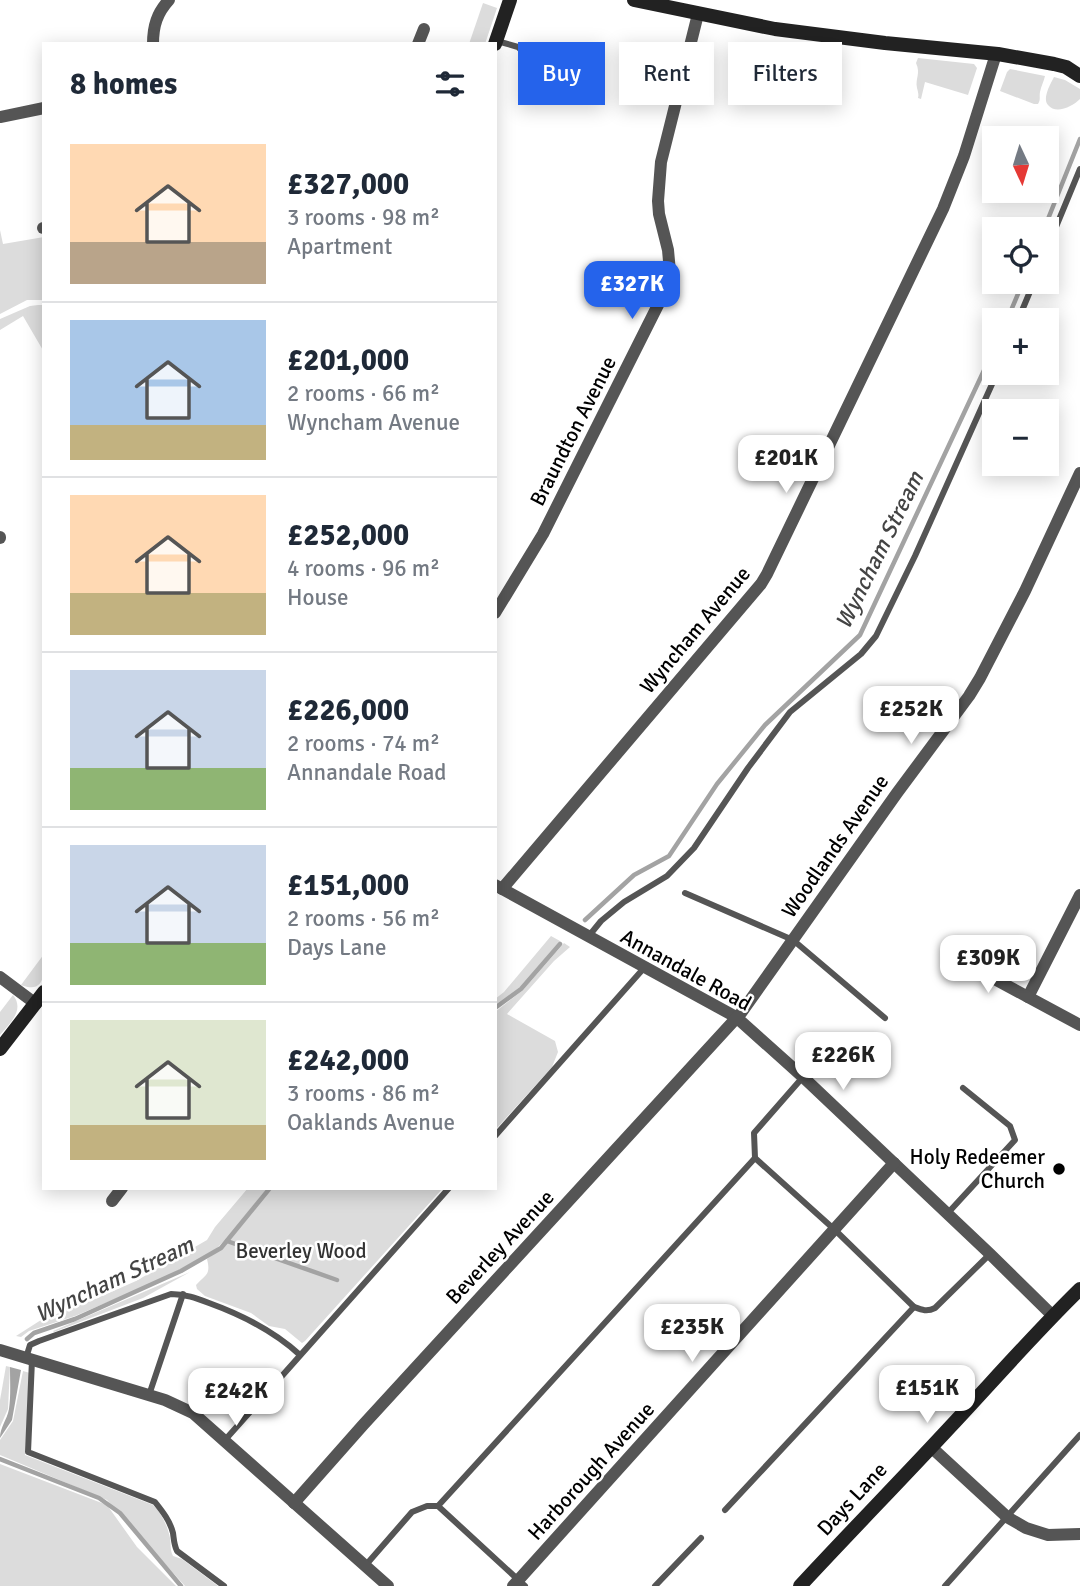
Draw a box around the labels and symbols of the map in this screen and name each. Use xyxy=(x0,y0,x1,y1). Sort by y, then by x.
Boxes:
north arrow xyxy=(982,126,1059,203)
pin: £327K xyxy=(583,262,681,321)
street label: Braundton Avenue xyxy=(524,352,622,510)
pin: £201K xyxy=(737,435,835,495)
water label: Wyncham Stream xyxy=(829,466,930,634)
street label: Wyncham Avenue xyxy=(634,561,756,699)
pin: £252K xyxy=(862,686,960,746)
street label: Woodlands Avenue xyxy=(776,769,894,923)
street label: Annandale Road xyxy=(616,923,756,1017)
pin: £309K xyxy=(939,936,1037,995)
pin: £226K xyxy=(794,1032,892,1092)
place label: Holy Redeemer Church xyxy=(910,1144,1045,1194)
marker: Holy Redeemer Church xyxy=(1051,1161,1067,1177)
street label: Beverley Avenue xyxy=(440,1184,560,1310)
water label: Wyncham Stream xyxy=(30,1230,199,1329)
park label: Beverley Wood xyxy=(235,1238,367,1264)
pin: £235K xyxy=(643,1304,741,1364)
pin: £151K xyxy=(878,1366,976,1425)
pin: £242K xyxy=(187,1368,285,1428)
street label: Harborough Avenue xyxy=(522,1396,660,1546)
street label: Days Lane xyxy=(812,1457,892,1541)

